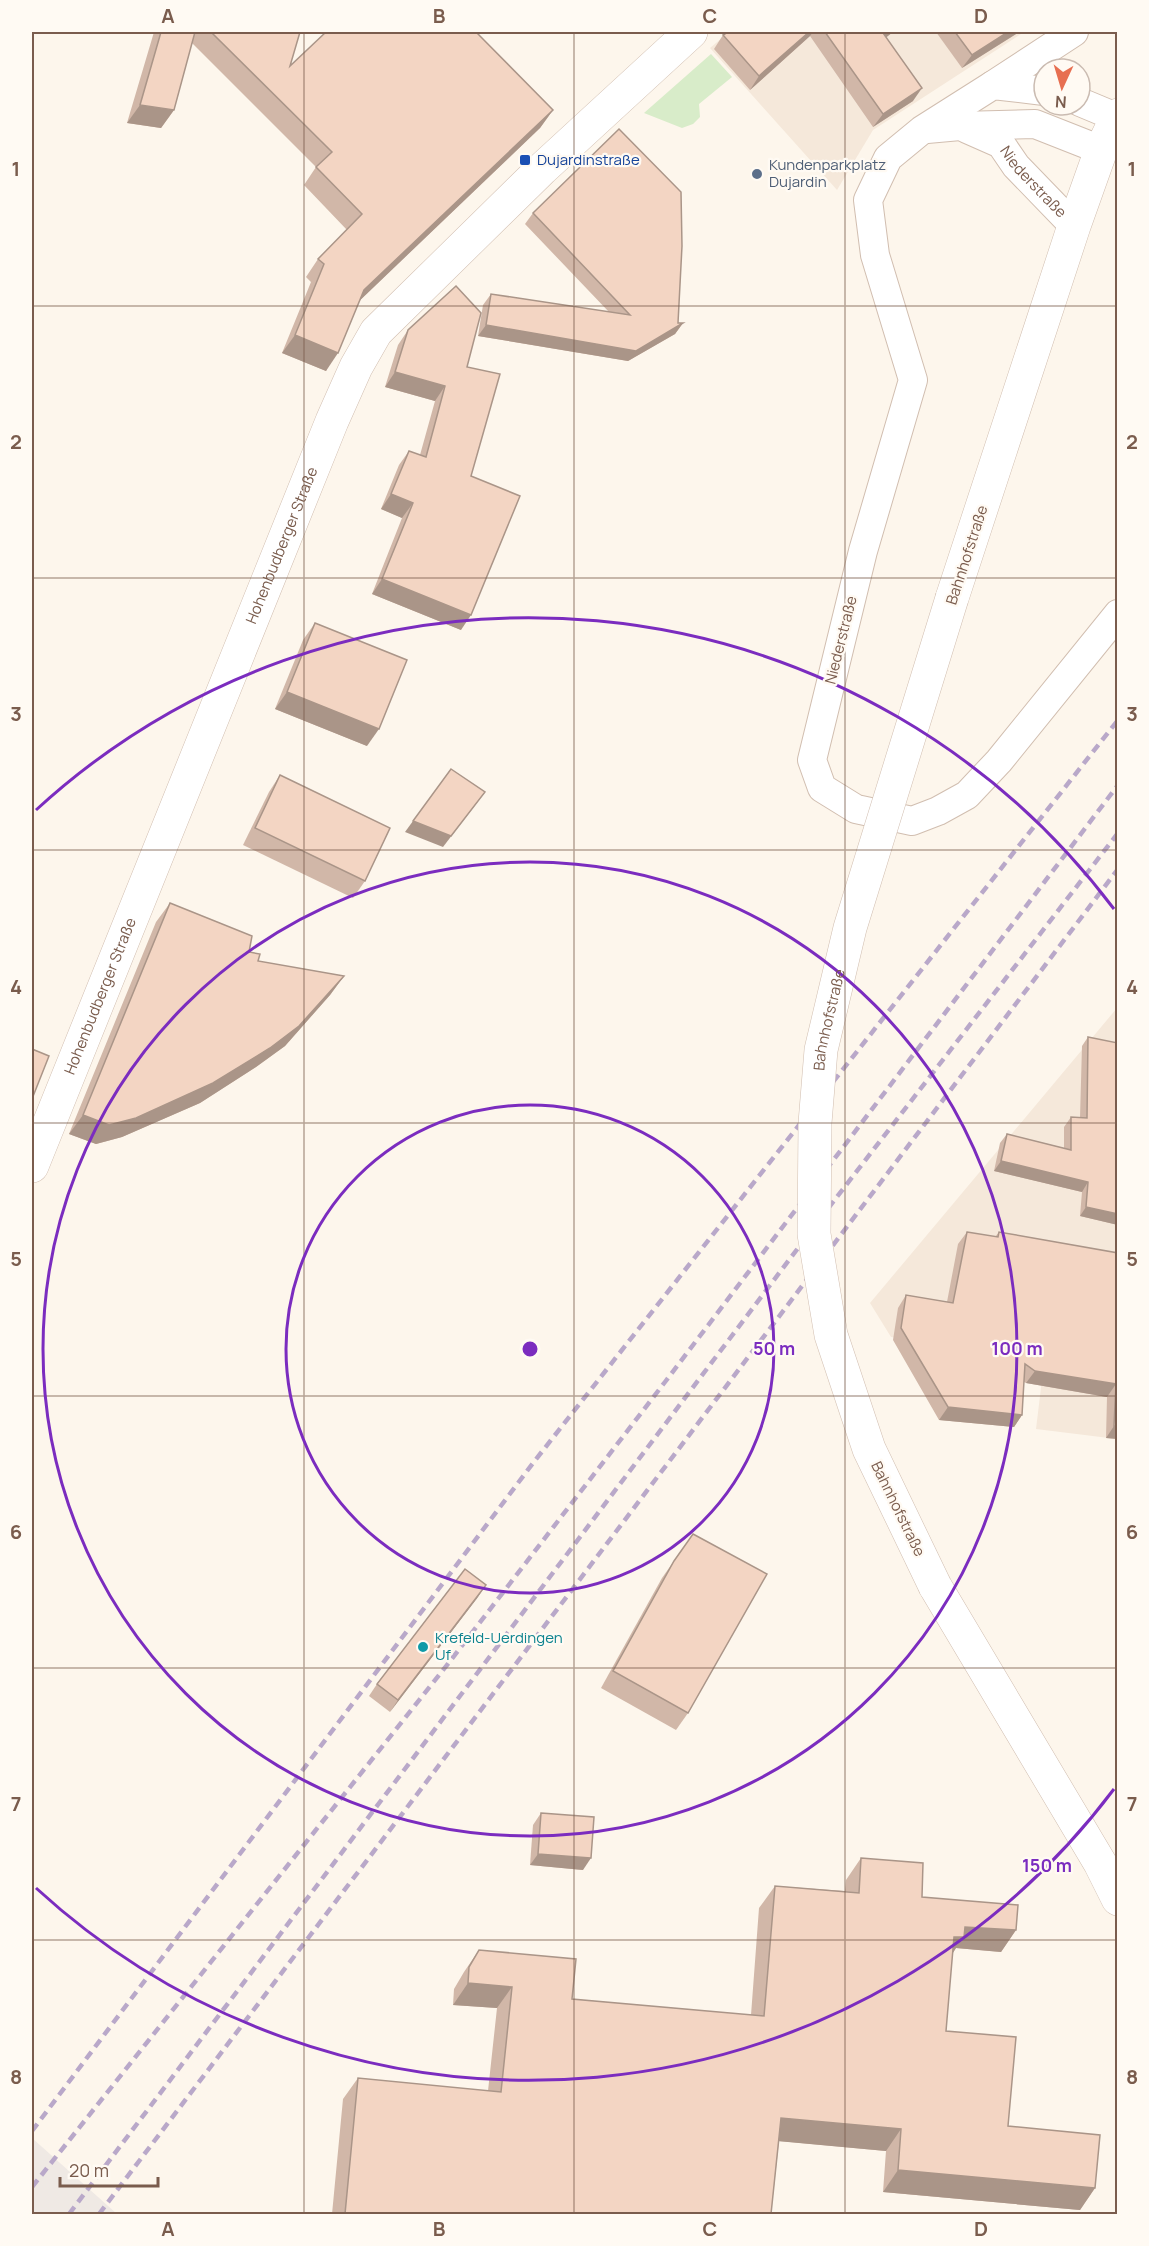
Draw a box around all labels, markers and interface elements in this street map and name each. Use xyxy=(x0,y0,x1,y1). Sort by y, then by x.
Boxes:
text: A xyxy=(161,2,175,29)
text: B xyxy=(433,2,446,29)
text: C xyxy=(703,2,717,29)
text: D xyxy=(974,2,988,29)
north arrow xyxy=(1032,57,1092,117)
text: N xyxy=(1054,91,1067,113)
street label: Niederstraße xyxy=(995,142,1072,222)
place label: Dujardinstraße xyxy=(537,149,640,170)
marker: Dujardinstraße xyxy=(518,153,532,167)
place label: Kundenparkplatz Dujardin xyxy=(769,154,886,192)
text: 1 xyxy=(12,155,20,182)
text: 1 xyxy=(1128,155,1136,182)
marker: Kundenparkplatz Dujardin xyxy=(750,167,764,181)
text: 2 xyxy=(10,428,22,455)
text: 2 xyxy=(1126,428,1138,455)
street label: Hohenbudberger Straße xyxy=(240,463,323,627)
street label: Bahnhofstraße xyxy=(941,502,993,607)
street label: Niederstraße xyxy=(819,593,862,686)
text: 3 xyxy=(10,700,22,727)
text: 3 xyxy=(1126,700,1138,727)
street label: Hohenbudberger Straße xyxy=(59,914,141,1078)
street label: Bahnhofstraße xyxy=(808,967,850,1071)
text: 4 xyxy=(10,973,22,1000)
text: 4 xyxy=(1126,973,1138,1000)
text: 5 xyxy=(10,1245,22,1272)
text: 5 xyxy=(1126,1245,1138,1272)
text: 50 m xyxy=(753,1336,795,1360)
text: 100 m xyxy=(991,1336,1043,1360)
centre of rings xyxy=(520,1339,540,1359)
street label: Bahnhofstraße xyxy=(866,1458,931,1560)
text: 6 xyxy=(10,1518,22,1545)
text: 6 xyxy=(1126,1518,1138,1545)
place label: Krefeld-Uerdingen Uf xyxy=(435,1627,563,1665)
marker: Krefeld-Uerdingen Uf xyxy=(416,1640,430,1654)
text: 7 xyxy=(11,1790,21,1817)
text: 7 xyxy=(1127,1790,1137,1817)
text: 150 m xyxy=(1022,1853,1072,1877)
text: 8 xyxy=(10,2063,22,2090)
text: 8 xyxy=(1126,2063,1138,2090)
scale bar xyxy=(60,2150,158,2188)
text: 20 m xyxy=(69,2158,109,2182)
text: A xyxy=(161,2215,175,2242)
text: B xyxy=(433,2215,446,2242)
text: C xyxy=(703,2215,717,2242)
text: D xyxy=(974,2215,988,2242)

